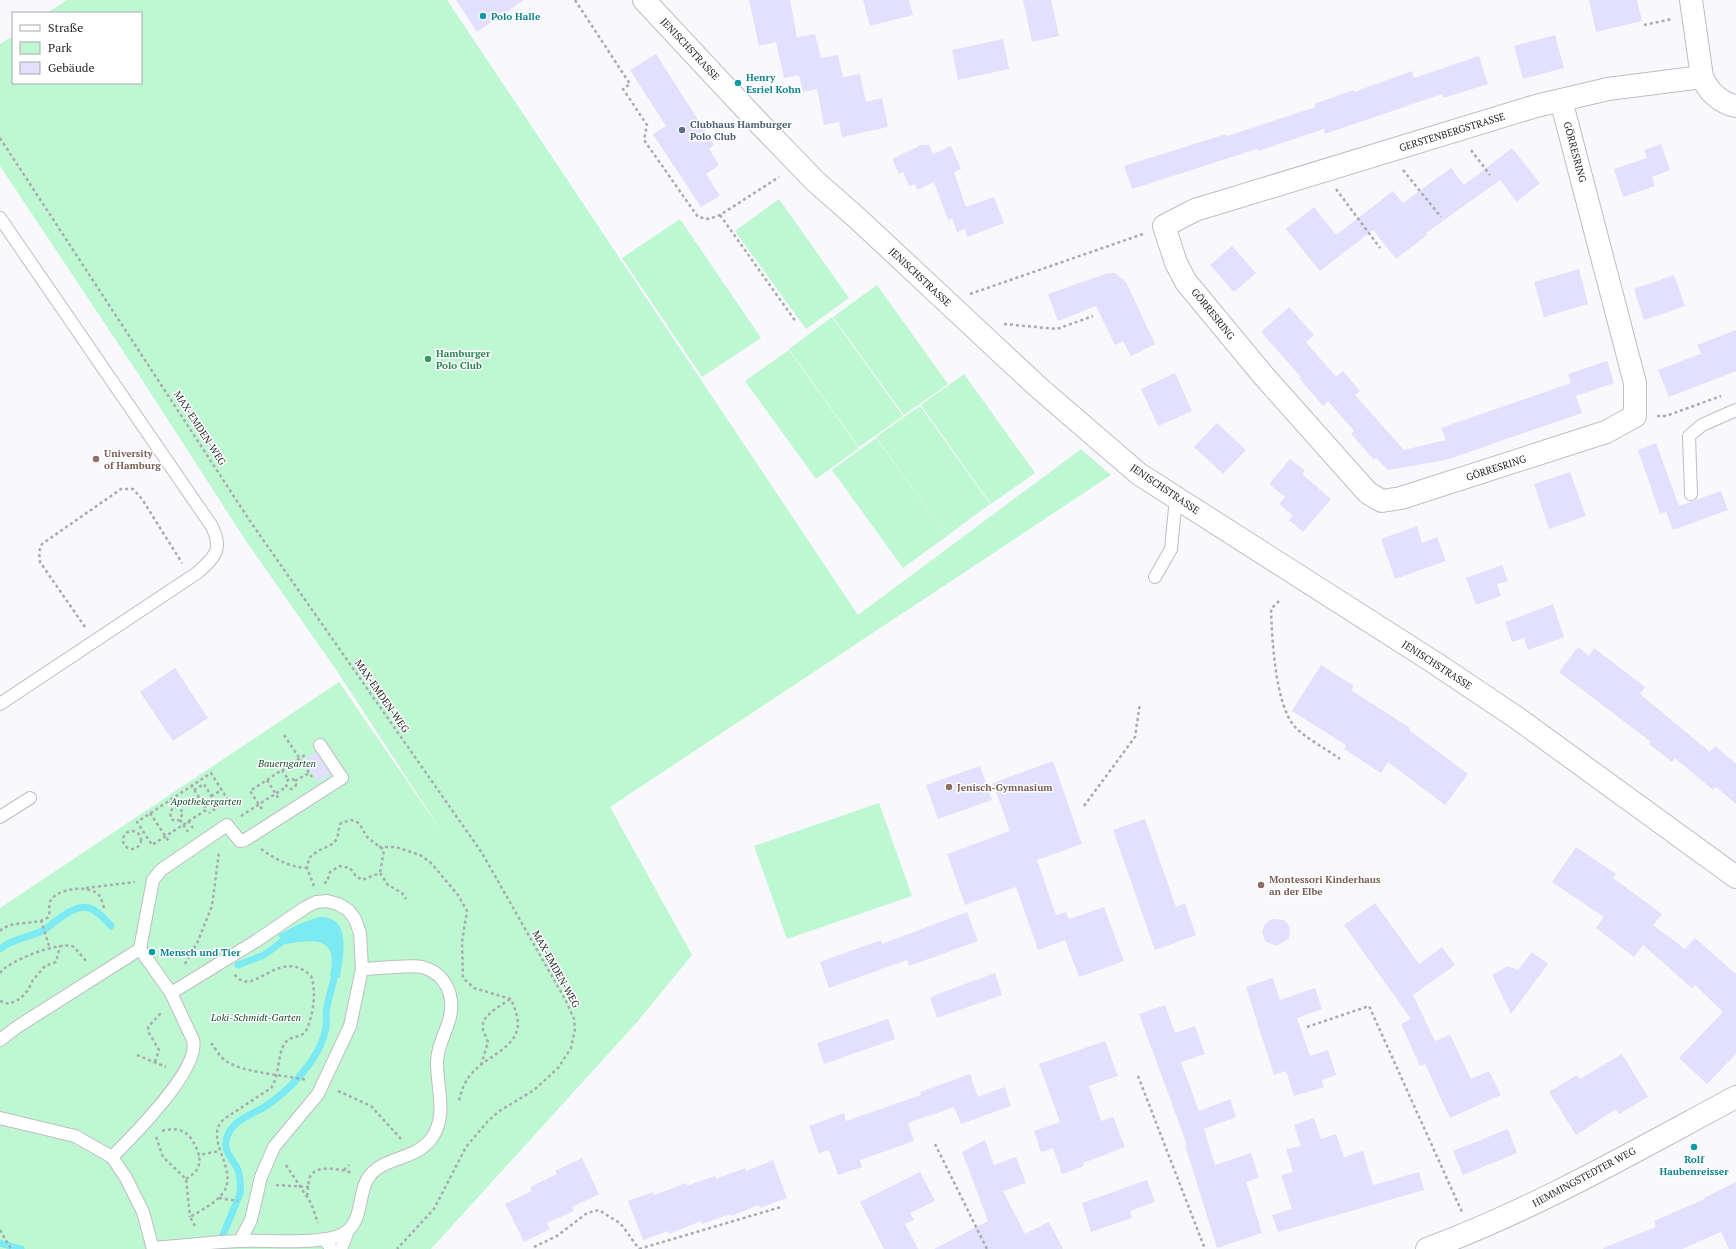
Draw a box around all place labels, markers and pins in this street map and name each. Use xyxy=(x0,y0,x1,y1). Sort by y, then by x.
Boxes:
place label: Polo Halle xyxy=(491,10,541,23)
marker: Polo Halle xyxy=(478,11,488,21)
place label: Henry Esriel Kohn xyxy=(746,71,802,96)
marker: Henry Esriel Kohn xyxy=(733,78,743,88)
place label: Clubhaus Hamburger Polo Club xyxy=(690,118,792,143)
marker: Clubhaus Hamburger Polo Club xyxy=(677,125,687,135)
place label: Hamburger Polo Club xyxy=(436,347,491,372)
marker: Hamburger Polo Club xyxy=(423,354,433,364)
place label: University of Hamburg xyxy=(104,447,161,472)
marker: University of Hamburg xyxy=(91,454,101,464)
place label: Jenisch-Gymnasium xyxy=(957,781,1053,794)
marker: Jenisch-Gymnasium xyxy=(944,782,954,792)
place label: Montessori Kinderhaus an der Elbe xyxy=(1269,873,1381,898)
marker: Montessori Kinderhaus an der Elbe xyxy=(1256,880,1266,890)
place label: Mensch und Tier xyxy=(160,946,241,959)
marker: Mensch und Tier xyxy=(147,947,157,957)
marker: Rolf Haubenreisser xyxy=(1689,1142,1699,1152)
place label: Rolf Haubenreisser xyxy=(1660,1153,1729,1178)

